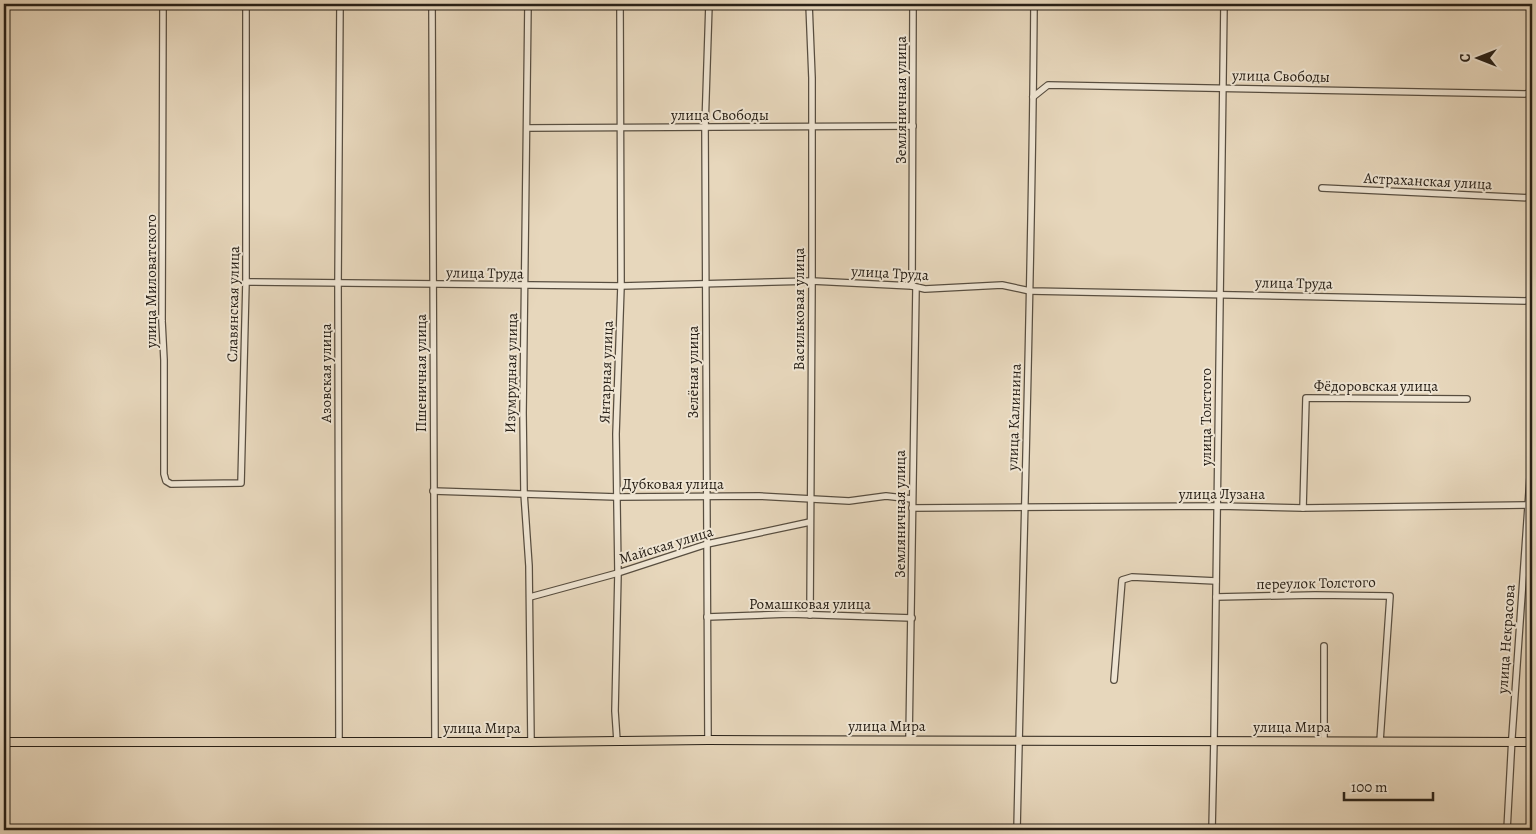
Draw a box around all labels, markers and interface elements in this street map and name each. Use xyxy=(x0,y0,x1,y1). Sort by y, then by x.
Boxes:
north arrow xyxy=(1454,32,1504,82)
street label: Земляничная улица xyxy=(891,36,911,164)
text: С xyxy=(1456,53,1475,62)
street label: улица Свободы xyxy=(1231,65,1330,87)
street label: улица Свободы xyxy=(670,105,769,125)
street label: Астраханская улица xyxy=(1362,168,1493,194)
street label: улица Миловатского xyxy=(141,214,161,349)
street label: Славянская улица xyxy=(222,246,244,362)
street label: Васильковая улица xyxy=(789,248,809,370)
street label: улица Труда xyxy=(850,261,929,285)
street label: улица Труда xyxy=(445,262,524,284)
street label: улица Труда xyxy=(1254,272,1333,294)
street label: Изумрудная улица xyxy=(500,312,522,433)
street label: Пшеничная улица xyxy=(411,314,431,432)
street label: Янтарная улица xyxy=(594,320,618,424)
street label: Азовская улица xyxy=(316,323,336,424)
street label: Зелёная улица xyxy=(683,325,703,419)
street label: улица Калинина xyxy=(1002,363,1026,472)
street label: улица Толстого xyxy=(1196,368,1216,467)
street label: Фёдоровская улица xyxy=(1314,376,1438,396)
street label: Земляничная улица xyxy=(890,450,910,578)
street label: Дубковая улица xyxy=(622,474,724,494)
street label: улица Лузана xyxy=(1178,484,1265,504)
street label: Майская улица xyxy=(616,521,716,569)
street label: переулок Толстого xyxy=(1256,572,1376,594)
street label: улица Некрасова xyxy=(1492,584,1520,695)
street label: Ромашковая улица xyxy=(749,594,871,614)
street label: улица Мира xyxy=(847,716,926,736)
street label: улица Мира xyxy=(1252,717,1331,737)
street label: улица Мира xyxy=(442,718,521,738)
scale bar xyxy=(1344,769,1432,801)
text: 100 m xyxy=(1351,777,1388,797)

